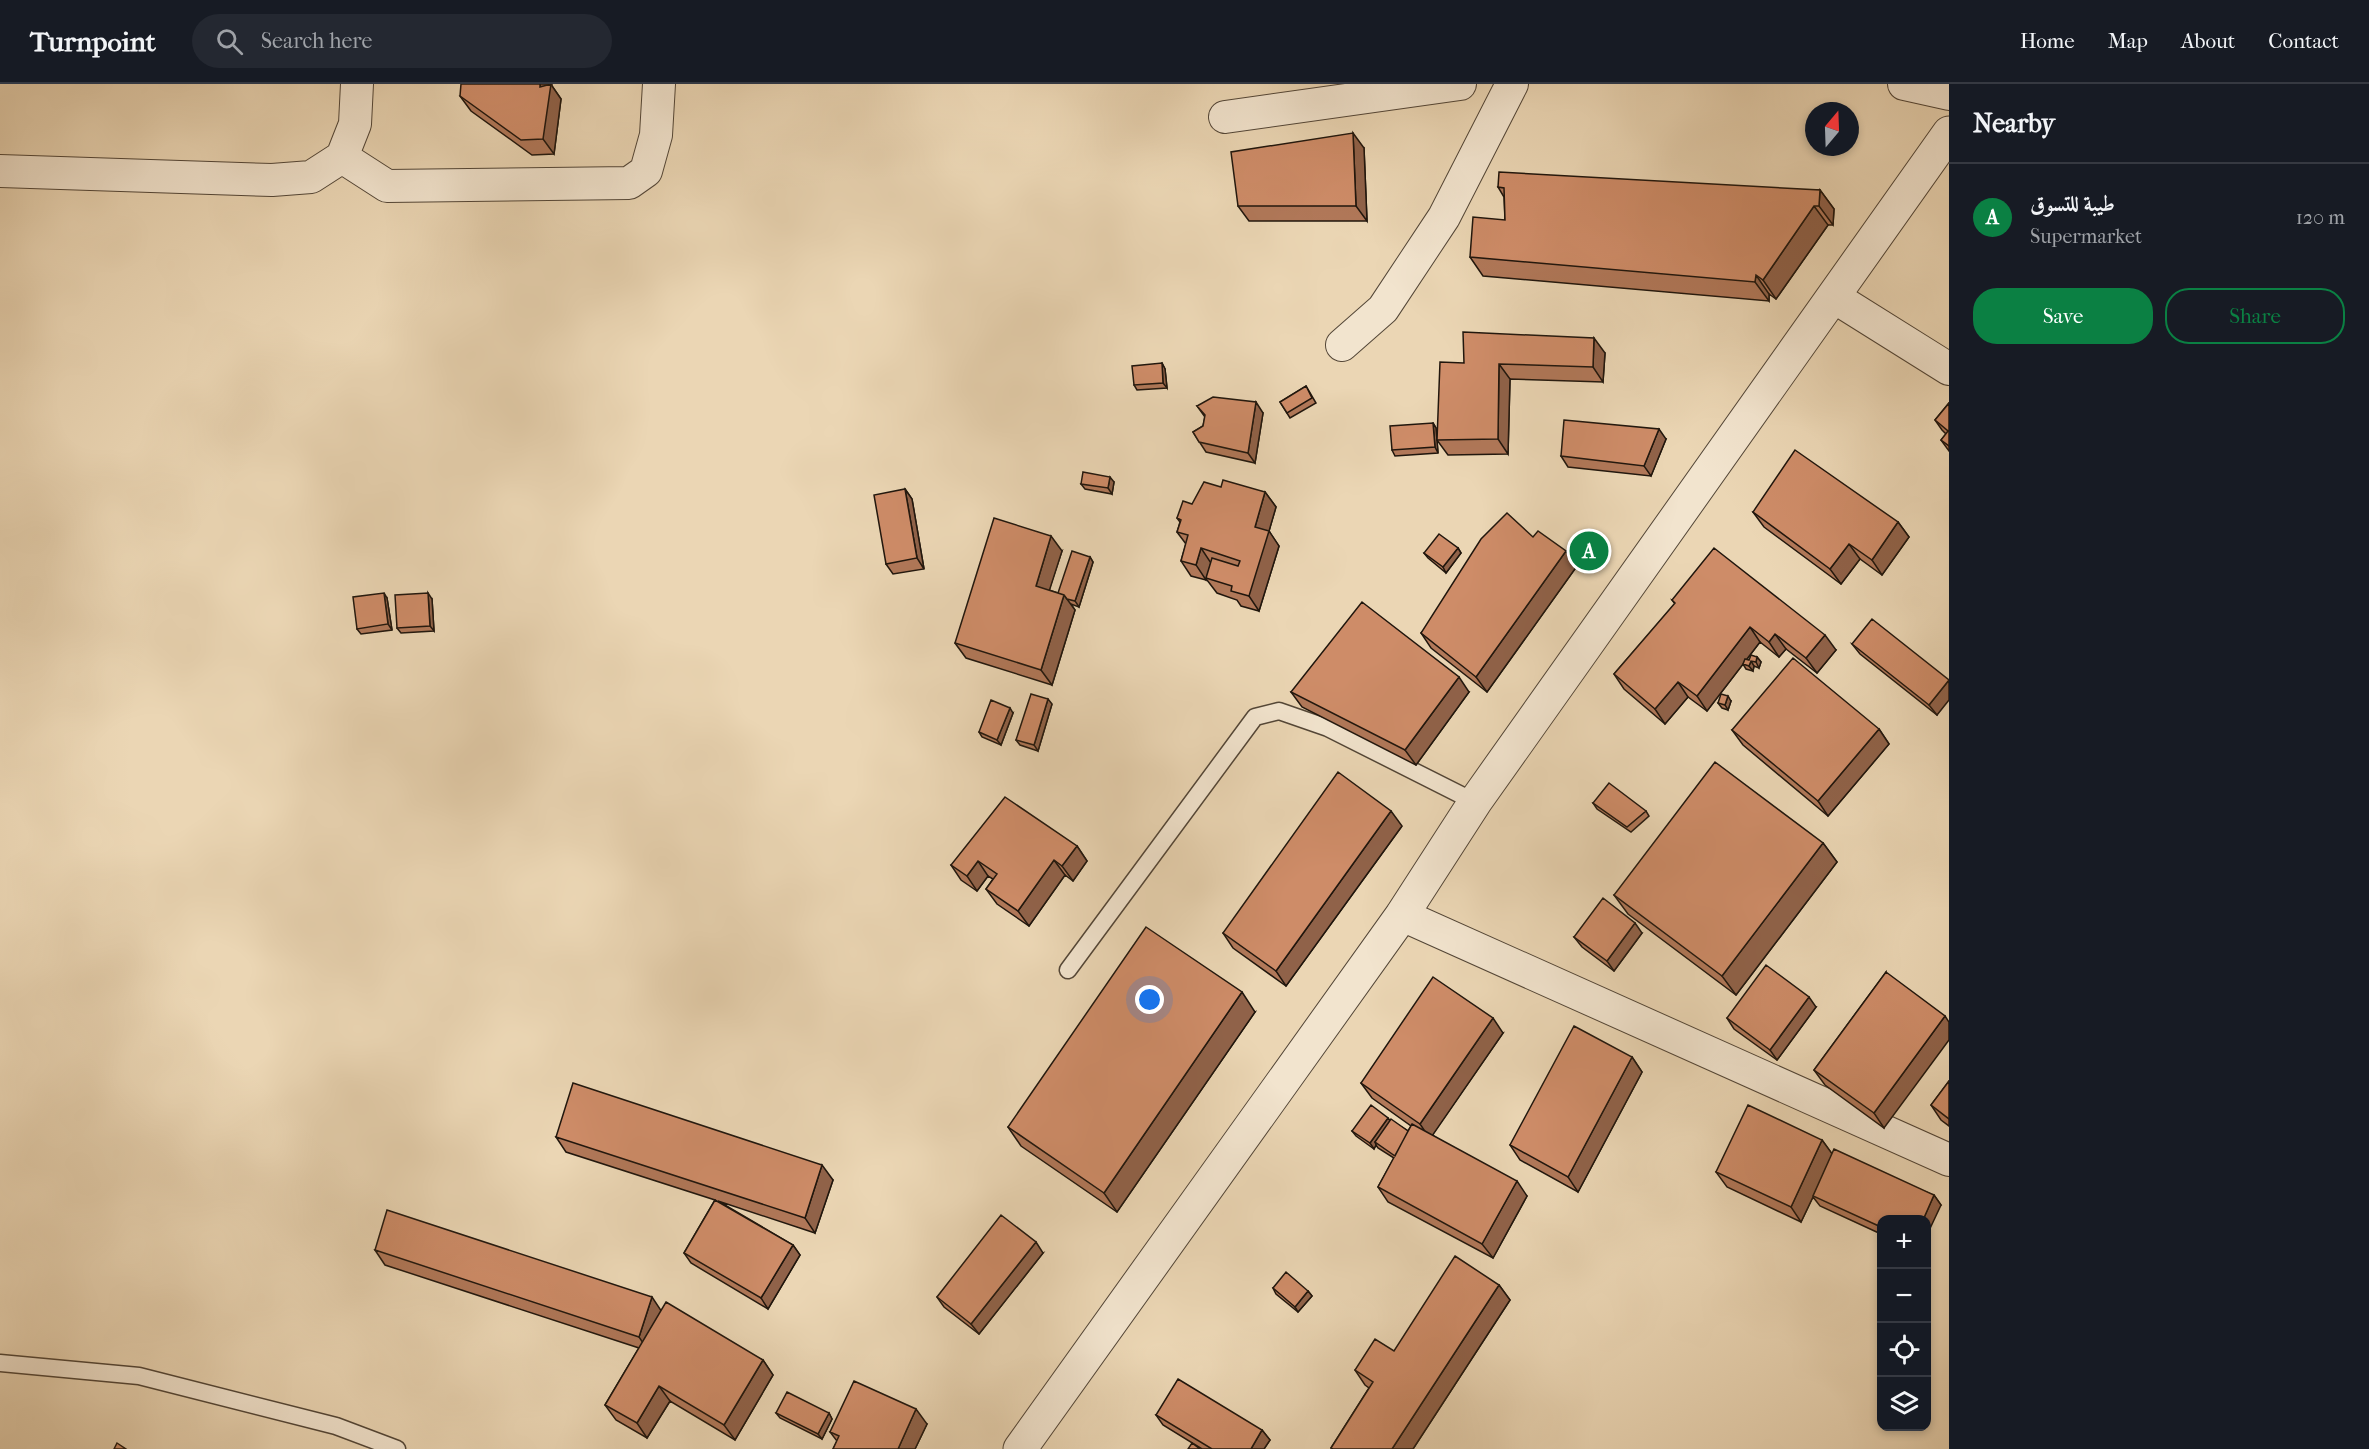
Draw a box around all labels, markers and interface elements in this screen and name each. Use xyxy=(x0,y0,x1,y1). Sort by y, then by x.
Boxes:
search box xyxy=(192,14,612,68)
text: Turnpoint xyxy=(30,25,156,58)
icon: search xyxy=(213,25,246,58)
text: Search here xyxy=(261,28,372,54)
text: Home xyxy=(2020,29,2075,53)
text: Map xyxy=(2108,29,2148,53)
text: About xyxy=(2181,29,2235,53)
text: Contact xyxy=(2268,29,2339,53)
north arrow xyxy=(1805,102,1859,156)
text: Nearby xyxy=(1973,108,2055,139)
text: طيبة للتسوق xyxy=(2030,191,2115,217)
text: A xyxy=(1986,206,1999,229)
text: 120 m xyxy=(2296,206,2345,229)
text: Supermarket xyxy=(2030,225,2142,248)
button: Save xyxy=(1973,288,2153,344)
button: Share xyxy=(2165,288,2345,344)
pin: A xyxy=(1570,528,1608,574)
your location xyxy=(1135,985,1164,1014)
map controls xyxy=(1877,1215,1931,1431)
button: + xyxy=(1877,1215,1931,1269)
button: − xyxy=(1877,1269,1931,1323)
button: locate xyxy=(1877,1323,1931,1377)
button: layers xyxy=(1877,1377,1931,1431)

